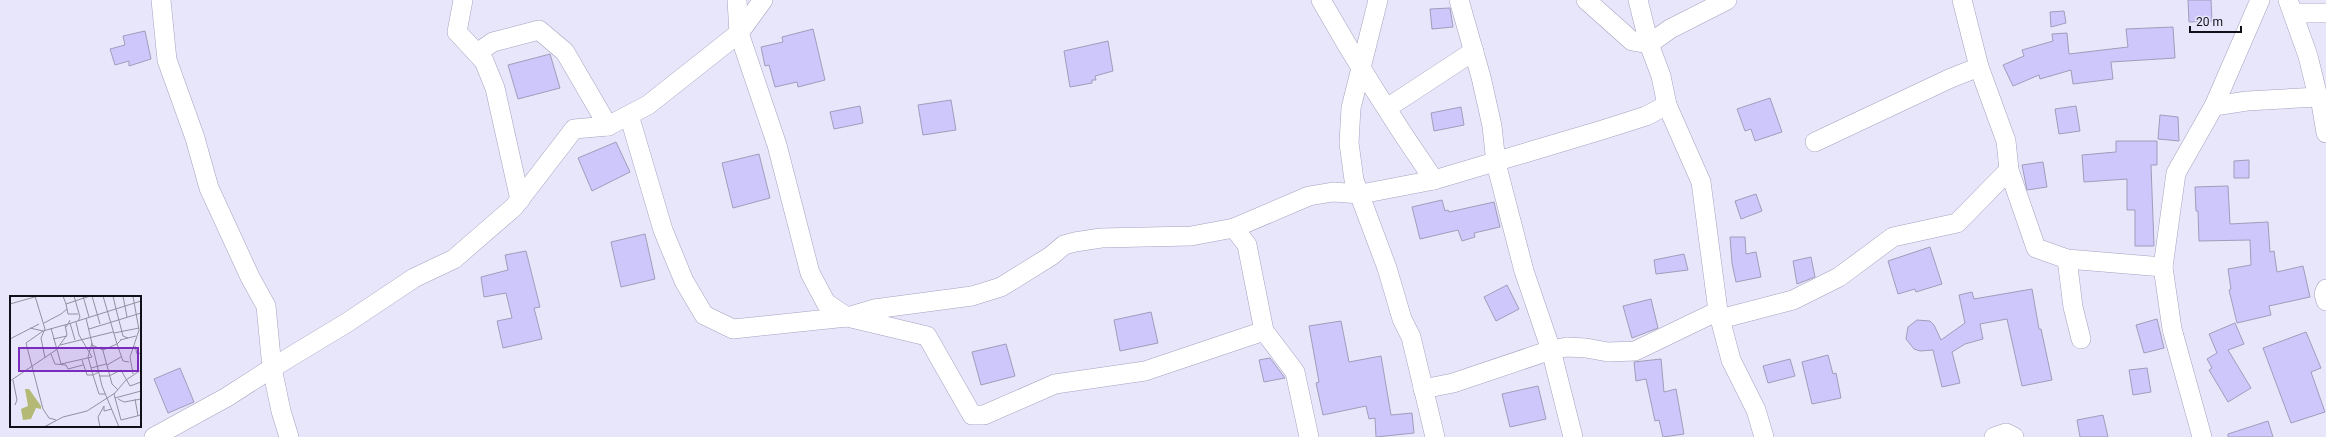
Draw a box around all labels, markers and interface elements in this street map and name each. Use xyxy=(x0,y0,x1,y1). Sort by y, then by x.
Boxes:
scale bar xyxy=(2190,8,2241,34)
text: 20 m xyxy=(2196,15,2223,29)
inset map xyxy=(10,296,141,427)

